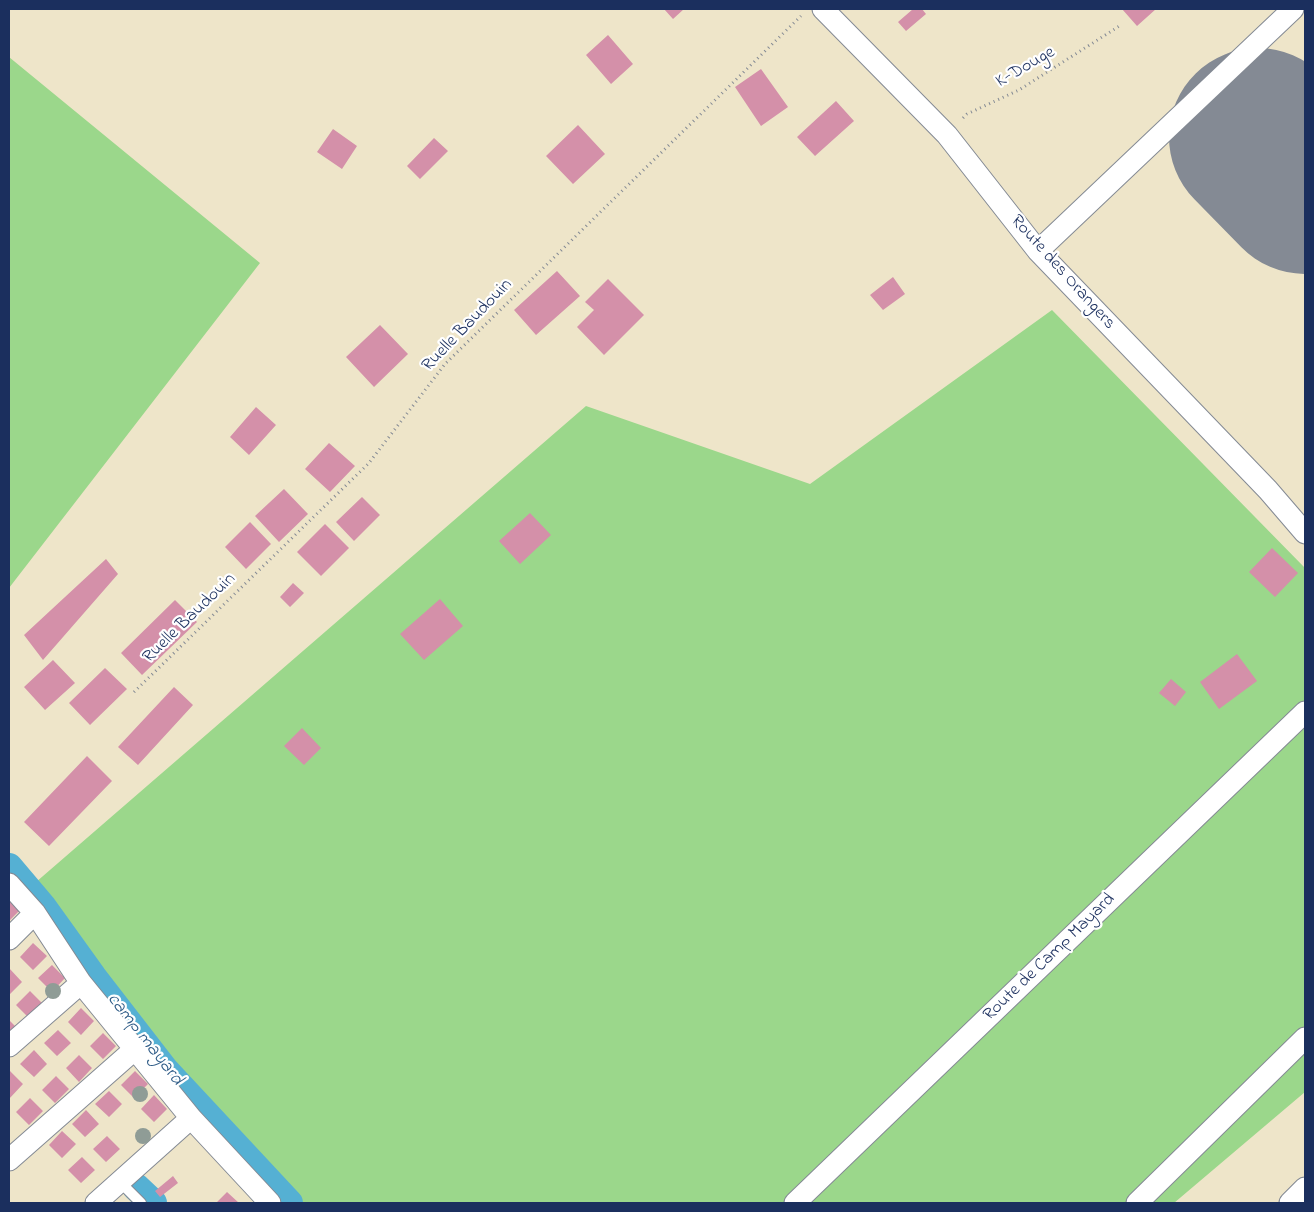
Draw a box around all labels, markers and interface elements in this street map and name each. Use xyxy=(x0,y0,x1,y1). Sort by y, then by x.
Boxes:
street label: K-Douge xyxy=(993,43,1059,93)
street label: Route des Orangers xyxy=(1005,211,1119,335)
street label: Ruelle Baudouin xyxy=(418,275,518,377)
street label: Ruelle Baudouin xyxy=(139,569,241,669)
street label: Route de Camp Mayard xyxy=(980,890,1120,1026)
water label: camp mayard xyxy=(101,989,187,1091)

